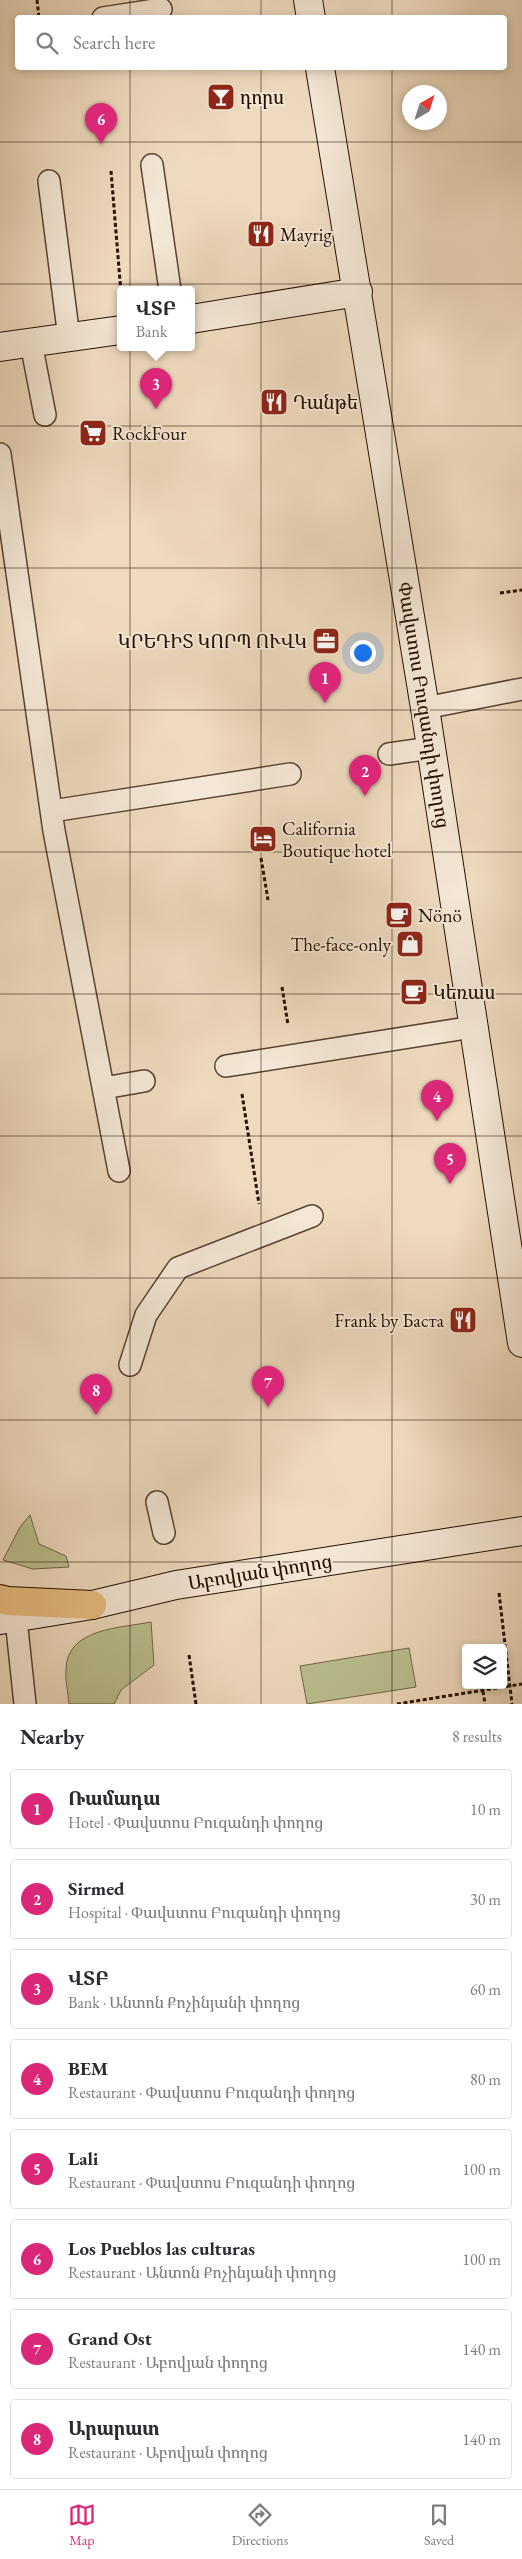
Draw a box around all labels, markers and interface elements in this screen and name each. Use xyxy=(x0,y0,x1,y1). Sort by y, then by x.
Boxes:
search box xyxy=(15,15,507,70)
icon: search xyxy=(33,29,61,57)
text: Search here xyxy=(73,30,155,55)
bar icon: դորս xyxy=(206,82,236,112)
place label: դորս xyxy=(240,85,284,110)
north arrow xyxy=(402,85,447,130)
pin: 6 xyxy=(85,103,117,144)
restaurant icon: Mayrig xyxy=(246,219,276,249)
place label: Mayrig xyxy=(280,222,332,247)
popup xyxy=(117,286,195,351)
text: ՎՏԲ xyxy=(136,296,176,321)
text: Bank xyxy=(136,321,167,342)
pin: 3 xyxy=(140,368,172,409)
restaurant icon: Դանթե xyxy=(259,387,289,417)
place label: Դանթե xyxy=(293,390,358,415)
supermarket icon: RockFour xyxy=(78,418,108,448)
place label: RockFour xyxy=(112,421,187,446)
street label: Փավստոս Բուզանդի փողոց xyxy=(392,580,456,830)
office icon: ԿՐԵԴԻՏ ԿՈՐՊ ՈՒՎԿ xyxy=(311,626,341,656)
place label: ԿՐԵԴԻՏ ԿՈՐՊ ՈՒՎԿ xyxy=(118,629,307,654)
your location xyxy=(350,640,376,666)
pin: 1 xyxy=(309,662,341,703)
pin: 2 xyxy=(349,755,381,796)
place label: California Boutique hotel xyxy=(282,816,392,863)
hotel icon: California Boutique hotel xyxy=(248,824,278,854)
cafe icon: Nönö xyxy=(384,900,414,930)
place label: Nönö xyxy=(418,903,462,928)
shop icon: The-face-only xyxy=(395,929,425,959)
place label: The-face-only xyxy=(290,932,392,957)
cafe icon: Կեռաս xyxy=(399,977,429,1007)
place label: Կեռաս xyxy=(433,980,495,1005)
pin: 4 xyxy=(421,1080,453,1121)
pin: 5 xyxy=(434,1143,466,1184)
restaurant icon: Frank by Баста xyxy=(448,1305,478,1335)
place label: Frank by Баста xyxy=(334,1308,444,1333)
pin: 7 xyxy=(252,1366,284,1407)
pin: 8 xyxy=(80,1374,112,1415)
street label: Աբովյան փողոց xyxy=(186,1548,334,1596)
map controls xyxy=(462,1644,507,1689)
button: layers xyxy=(462,1644,507,1689)
text: Nearby xyxy=(20,1723,84,1750)
text: 8 results xyxy=(452,1726,502,1747)
text: Ռամադա xyxy=(68,1786,160,1811)
text: 1 xyxy=(33,1799,41,1820)
text: 10 m xyxy=(470,1799,501,1820)
text: Hotel · Փավստոս Բուզանդի փողոց xyxy=(68,1812,323,1833)
text: Sirmed xyxy=(68,1876,125,1901)
text: 2 xyxy=(33,1889,41,1910)
text: 30 m xyxy=(470,1889,501,1910)
text: Hospital · Փավստոս Բուզանդի փողոց xyxy=(68,1902,341,1923)
text: ՎՏԲ xyxy=(68,1966,109,1991)
text: 3 xyxy=(33,1979,41,2000)
text: 60 m xyxy=(470,1979,501,2000)
text: Bank · Անտոն Քոչինյանի փողոց xyxy=(68,1992,300,2013)
text: BEM xyxy=(68,2056,108,2081)
text: 4 xyxy=(33,2069,41,2090)
text: 80 m xyxy=(470,2069,501,2090)
text: Restaurant · Փավստոս Բուզանդի փողոց xyxy=(68,2082,355,2103)
text: Lali xyxy=(68,2146,98,2171)
text: 5 xyxy=(33,2159,41,2180)
text: 100 m xyxy=(462,2159,501,2180)
text: Restaurant · Փավստոս Բուզանդի փողոց xyxy=(68,2172,355,2193)
text: Los Pueblos las culturas xyxy=(68,2236,255,2261)
text: 6 xyxy=(33,2249,41,2270)
text: 100 m xyxy=(462,2249,501,2270)
text: Restaurant · Անտոն Քոչինյանի փողոց xyxy=(68,2262,336,2283)
text: Grand Ost xyxy=(68,2326,152,2351)
text: 7 xyxy=(33,2339,41,2360)
text: 140 m xyxy=(462,2339,501,2360)
text: Restaurant · Աբովյան փողոց xyxy=(68,2352,268,2373)
text: Արարատ xyxy=(68,2416,159,2441)
text: 8 xyxy=(33,2429,41,2450)
text: 140 m xyxy=(462,2429,501,2450)
text: Restaurant · Աբովյան փողոց xyxy=(68,2442,268,2463)
tab: Map xyxy=(68,2501,96,2549)
tab: Directions xyxy=(232,2501,288,2549)
tab: Saved xyxy=(424,2501,454,2549)

